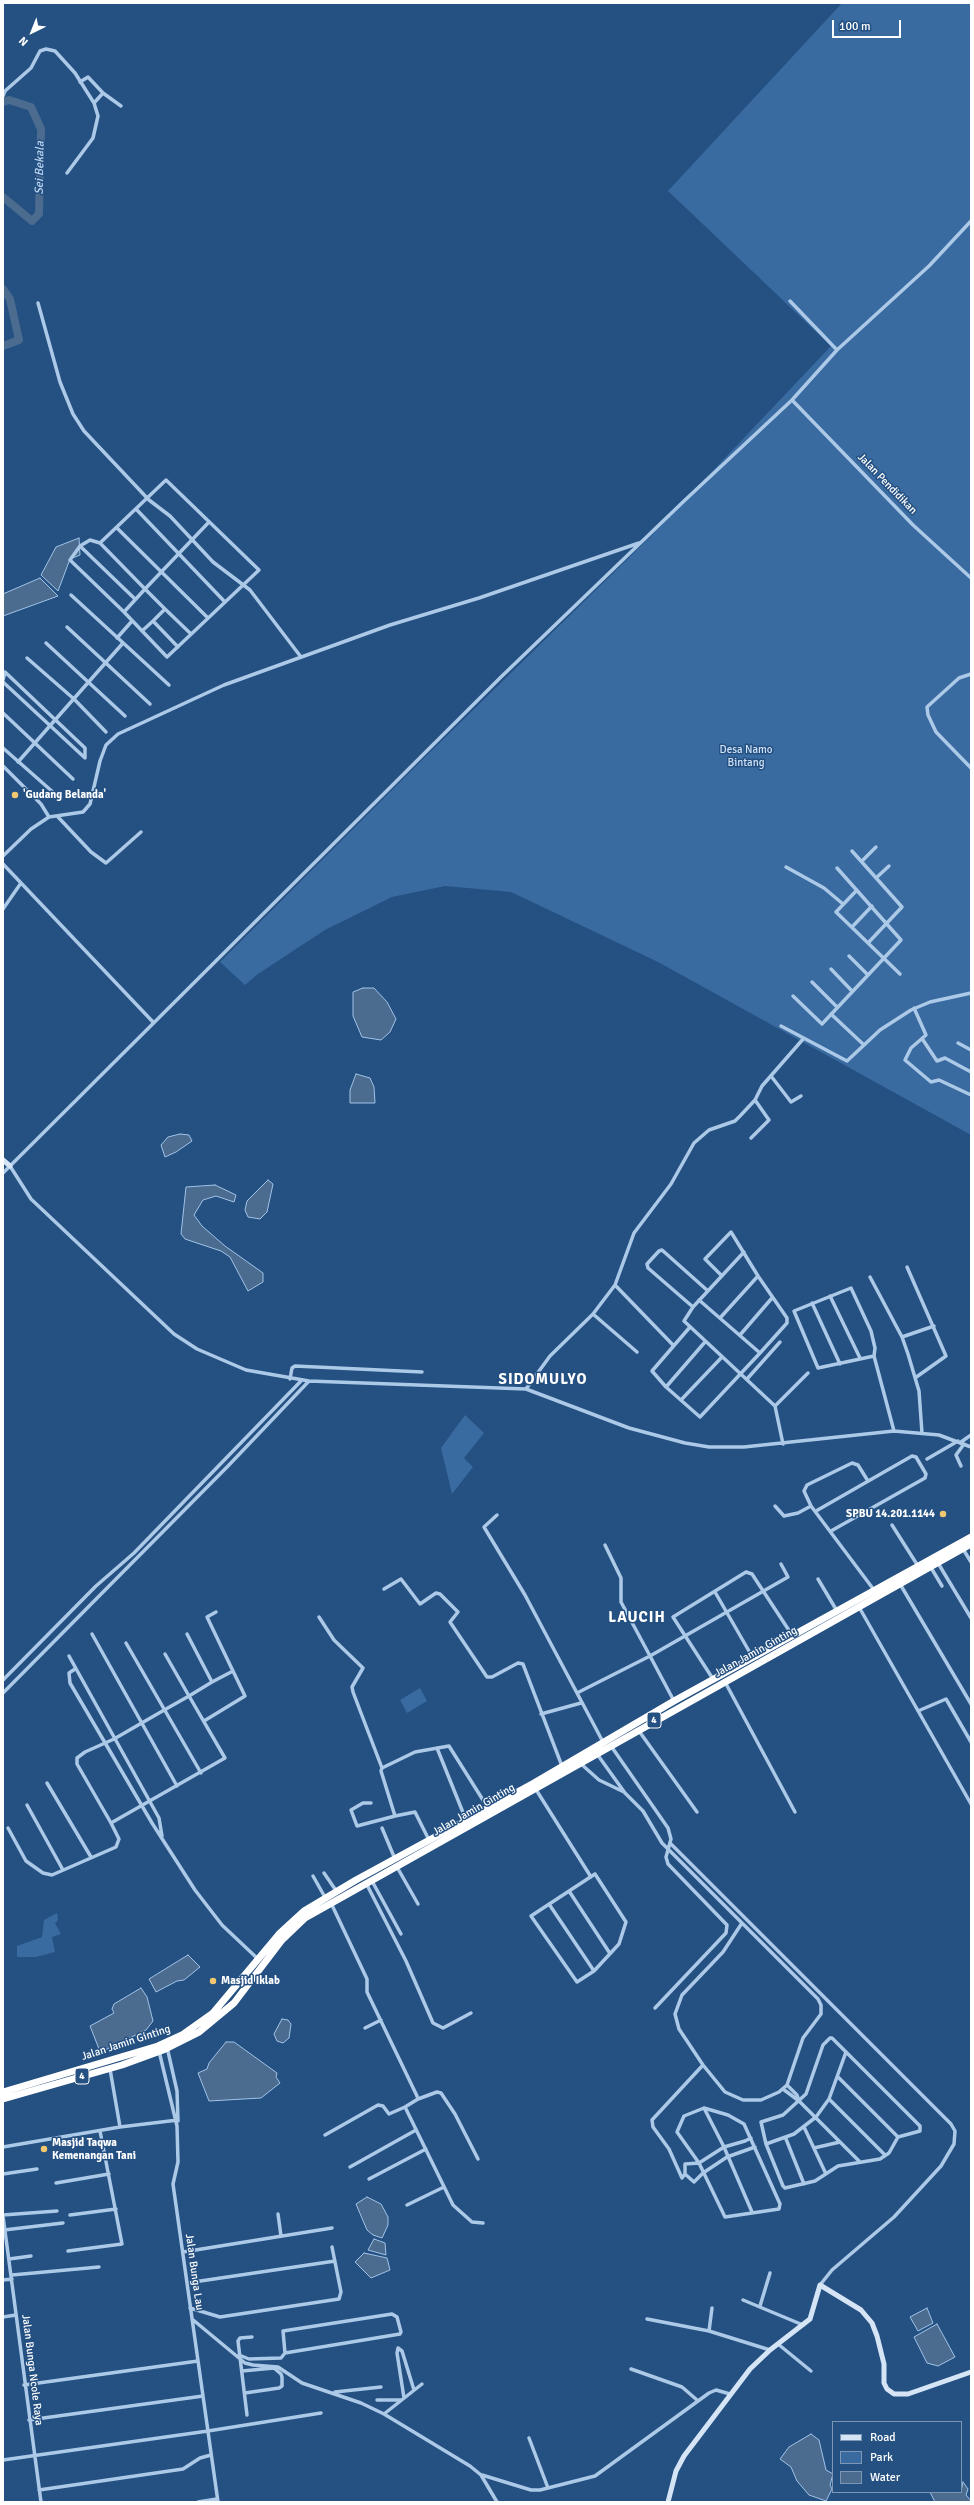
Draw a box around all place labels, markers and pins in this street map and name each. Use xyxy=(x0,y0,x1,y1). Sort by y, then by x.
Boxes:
place label: 'Gudang Belanda' xyxy=(23,788,106,802)
marker: 'Gudang Belanda' xyxy=(10,790,20,800)
place label: SPBU 14.201.1144 xyxy=(846,1507,935,1521)
marker: SPBU 14.201.1144 xyxy=(938,1509,948,1519)
place label: Masjid Iklab xyxy=(221,1974,280,1988)
marker: Masjid Iklab xyxy=(208,1976,218,1986)
place label: Masjid Taqwa Kemenangan Tani xyxy=(52,2136,136,2162)
marker: Masjid Taqwa Kemenangan Tani xyxy=(39,2144,49,2154)

